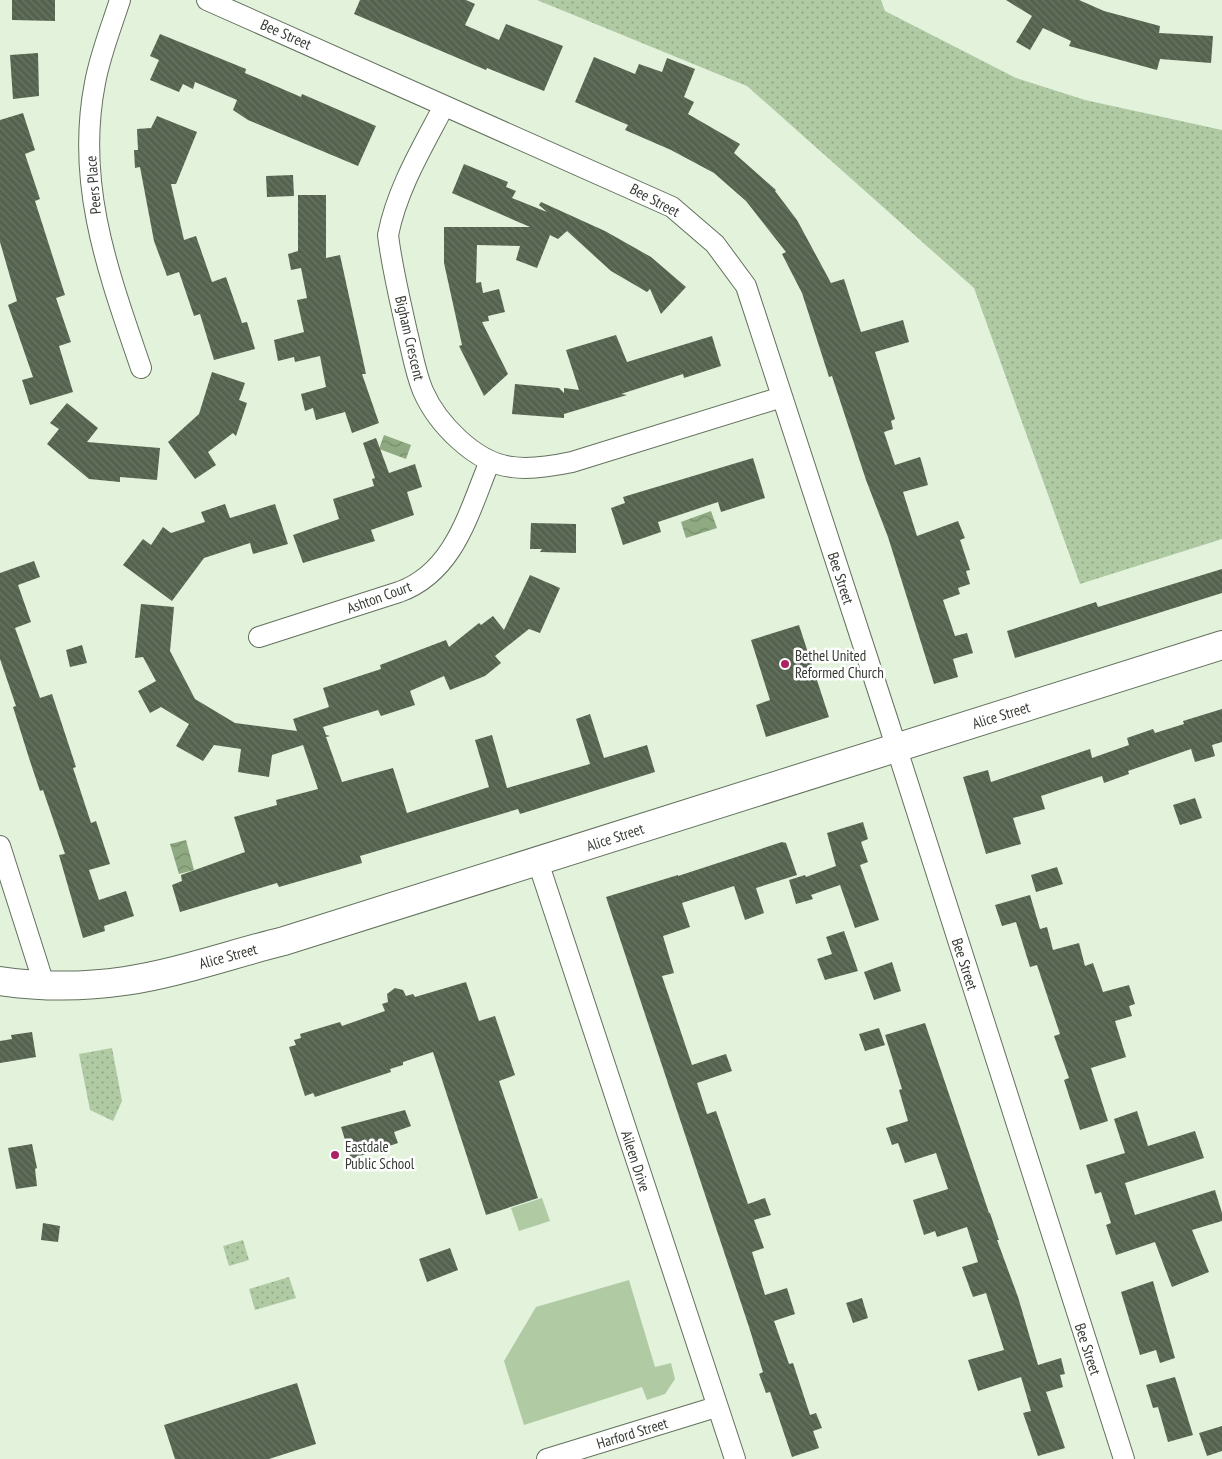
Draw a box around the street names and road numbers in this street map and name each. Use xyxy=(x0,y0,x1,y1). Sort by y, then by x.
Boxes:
street label: Bee Street xyxy=(258,14,314,54)
street label: Peers Place xyxy=(81,155,105,215)
street label: Bee Street xyxy=(627,179,683,221)
street label: Bigham Crescent xyxy=(391,294,429,382)
street label: Bee Street xyxy=(824,550,858,606)
street label: Ashton Court xyxy=(344,577,414,617)
street label: Alice Street xyxy=(970,697,1032,733)
street label: Alice Street xyxy=(584,819,646,855)
street label: Bee Street xyxy=(948,936,982,992)
street label: Alice Street xyxy=(197,939,259,973)
street label: Aileen Drive xyxy=(617,1128,655,1194)
street label: Bee Street xyxy=(1071,1321,1105,1377)
street label: Harford Street xyxy=(594,1413,670,1453)

